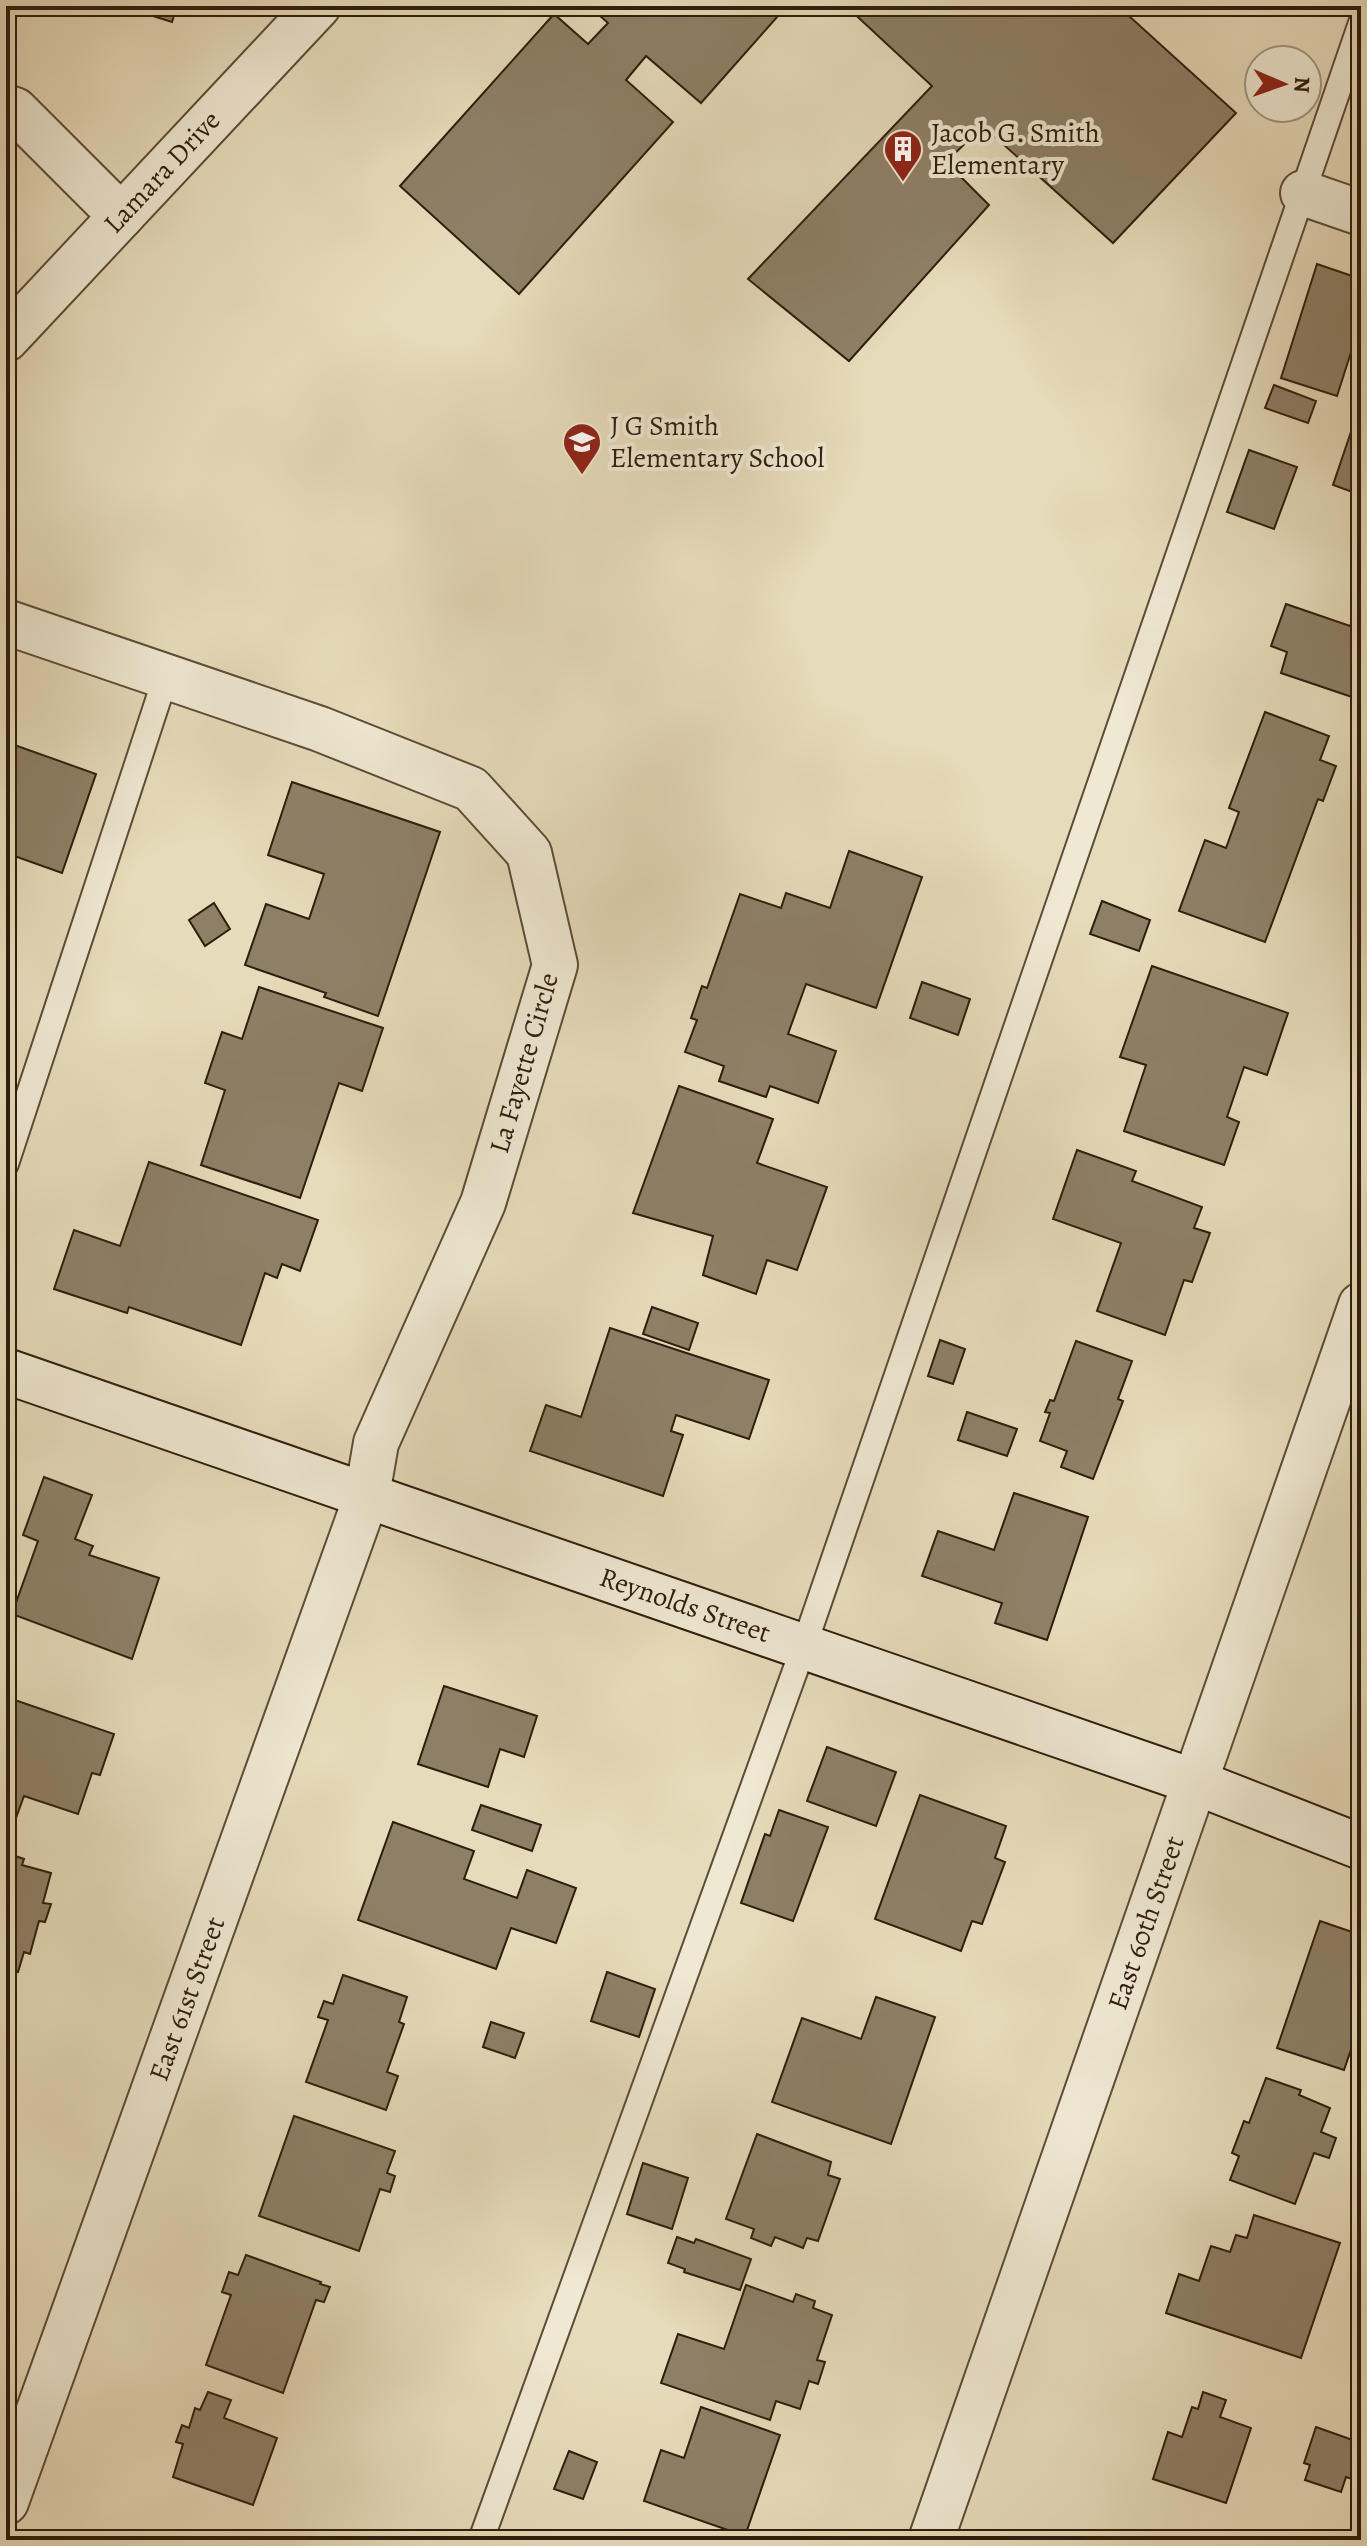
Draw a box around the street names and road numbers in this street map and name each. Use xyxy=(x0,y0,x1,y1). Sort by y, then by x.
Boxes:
street label: Lamara Drive xyxy=(95,102,229,242)
street label: La Fayette Circle xyxy=(480,968,568,1158)
street label: Reynolds Street xyxy=(595,1558,775,1652)
street label: East 60th Street xyxy=(1098,1831,1194,2015)
street label: East 61st Street xyxy=(140,1911,234,2087)

